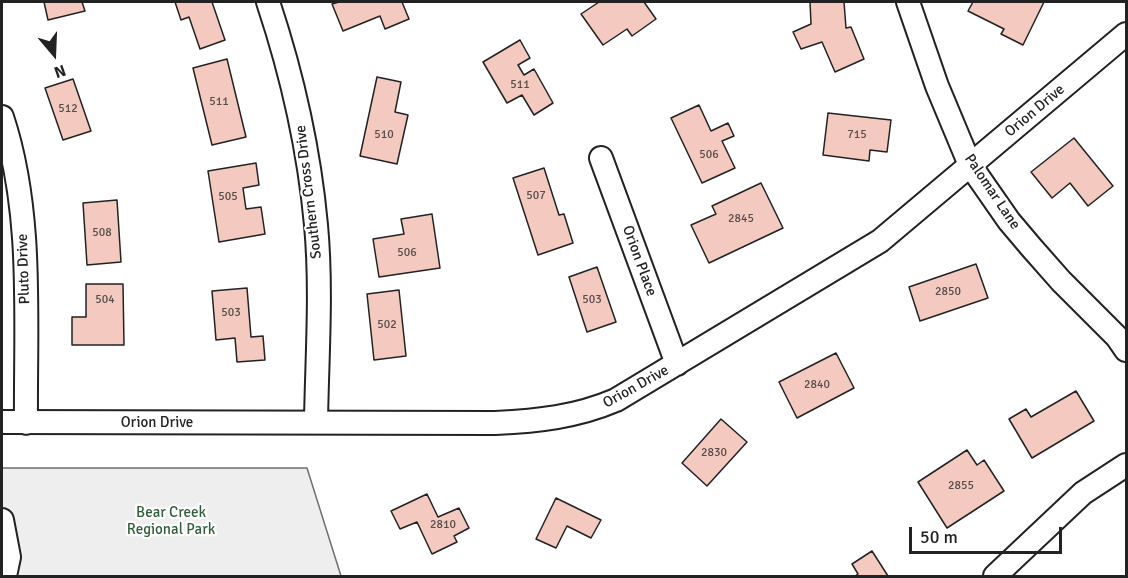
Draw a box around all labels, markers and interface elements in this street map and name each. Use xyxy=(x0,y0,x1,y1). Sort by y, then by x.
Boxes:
north arrow xyxy=(24,24,84,84)
text: N xyxy=(51,60,68,82)
house number: 511 xyxy=(510,78,530,92)
street label: Orion Drive xyxy=(1001,81,1069,141)
house number: 511 xyxy=(209,95,229,109)
house number: 512 xyxy=(58,102,78,116)
street label: Southern Cross Drive xyxy=(292,124,326,260)
house number: 510 xyxy=(374,128,394,142)
house number: 715 xyxy=(847,128,867,142)
house number: 506 xyxy=(699,148,719,162)
street label: Palomar Lane xyxy=(960,151,1024,233)
house number: 507 xyxy=(526,189,546,203)
house number: 505 xyxy=(218,190,238,204)
house number: 2845 xyxy=(728,212,754,226)
street label: Orion Place xyxy=(618,223,660,299)
house number: 508 xyxy=(92,226,112,240)
street label: Pluto Drive xyxy=(14,233,34,305)
house number: 506 xyxy=(397,246,417,260)
house number: 2850 xyxy=(935,285,961,299)
house number: 504 xyxy=(95,293,115,307)
house number: 503 xyxy=(582,293,602,307)
house number: 503 xyxy=(221,306,241,320)
house number: 502 xyxy=(377,318,397,332)
street label: Orion Drive xyxy=(600,362,672,412)
house number: 2840 xyxy=(804,378,830,392)
street label: Orion Drive xyxy=(121,414,193,432)
house number: 2830 xyxy=(701,446,727,460)
house number: 2855 xyxy=(948,479,974,493)
park label: Bear Creek Regional Park xyxy=(127,504,215,539)
scale bar xyxy=(912,515,1065,553)
house number: 2810 xyxy=(430,518,456,532)
text: 50 m xyxy=(920,526,958,548)

